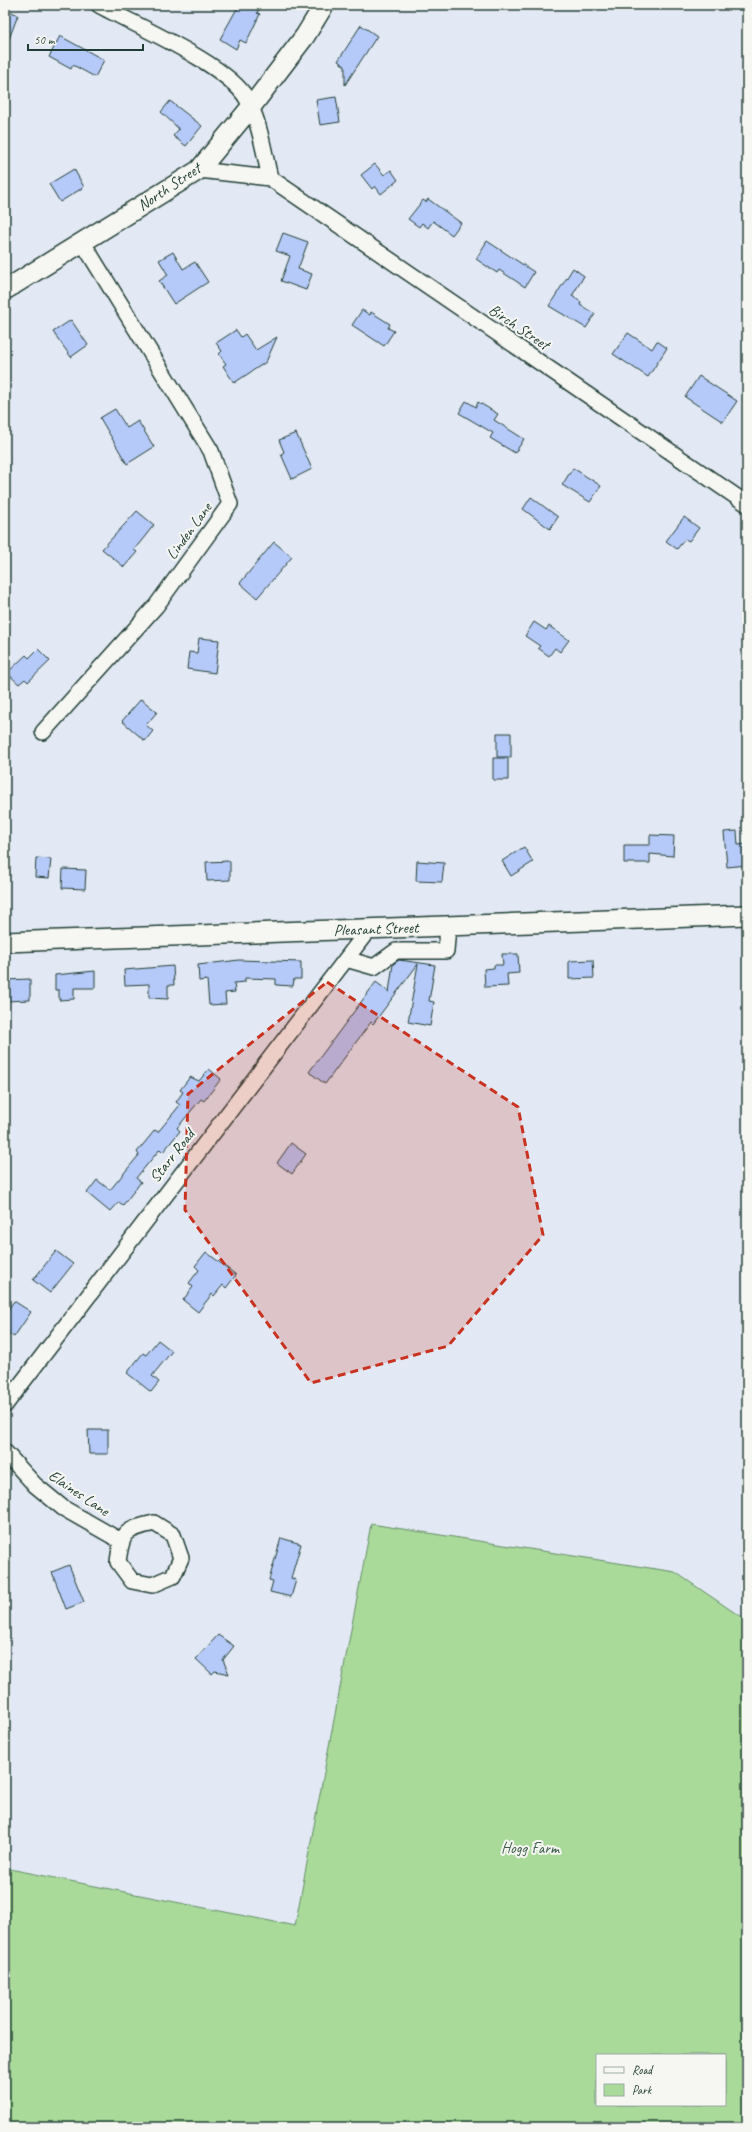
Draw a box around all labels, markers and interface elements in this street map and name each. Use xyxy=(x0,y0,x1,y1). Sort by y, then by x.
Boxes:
scale bar xyxy=(28,26,143,52)
text: 50 m xyxy=(34,32,56,48)
street label: North Street xyxy=(134,157,207,215)
street label: Birch Street xyxy=(485,300,555,356)
street label: Linden Lane xyxy=(162,497,217,563)
street label: Pleasant Street xyxy=(333,917,420,940)
street label: Starr Road xyxy=(145,1123,201,1187)
street label: Elaines Lane xyxy=(45,1465,115,1522)
park label: Hogg Farm xyxy=(501,1838,561,1858)
legend xyxy=(596,2054,726,2106)
text: Road xyxy=(632,2062,654,2078)
text: Park xyxy=(632,2082,653,2098)

